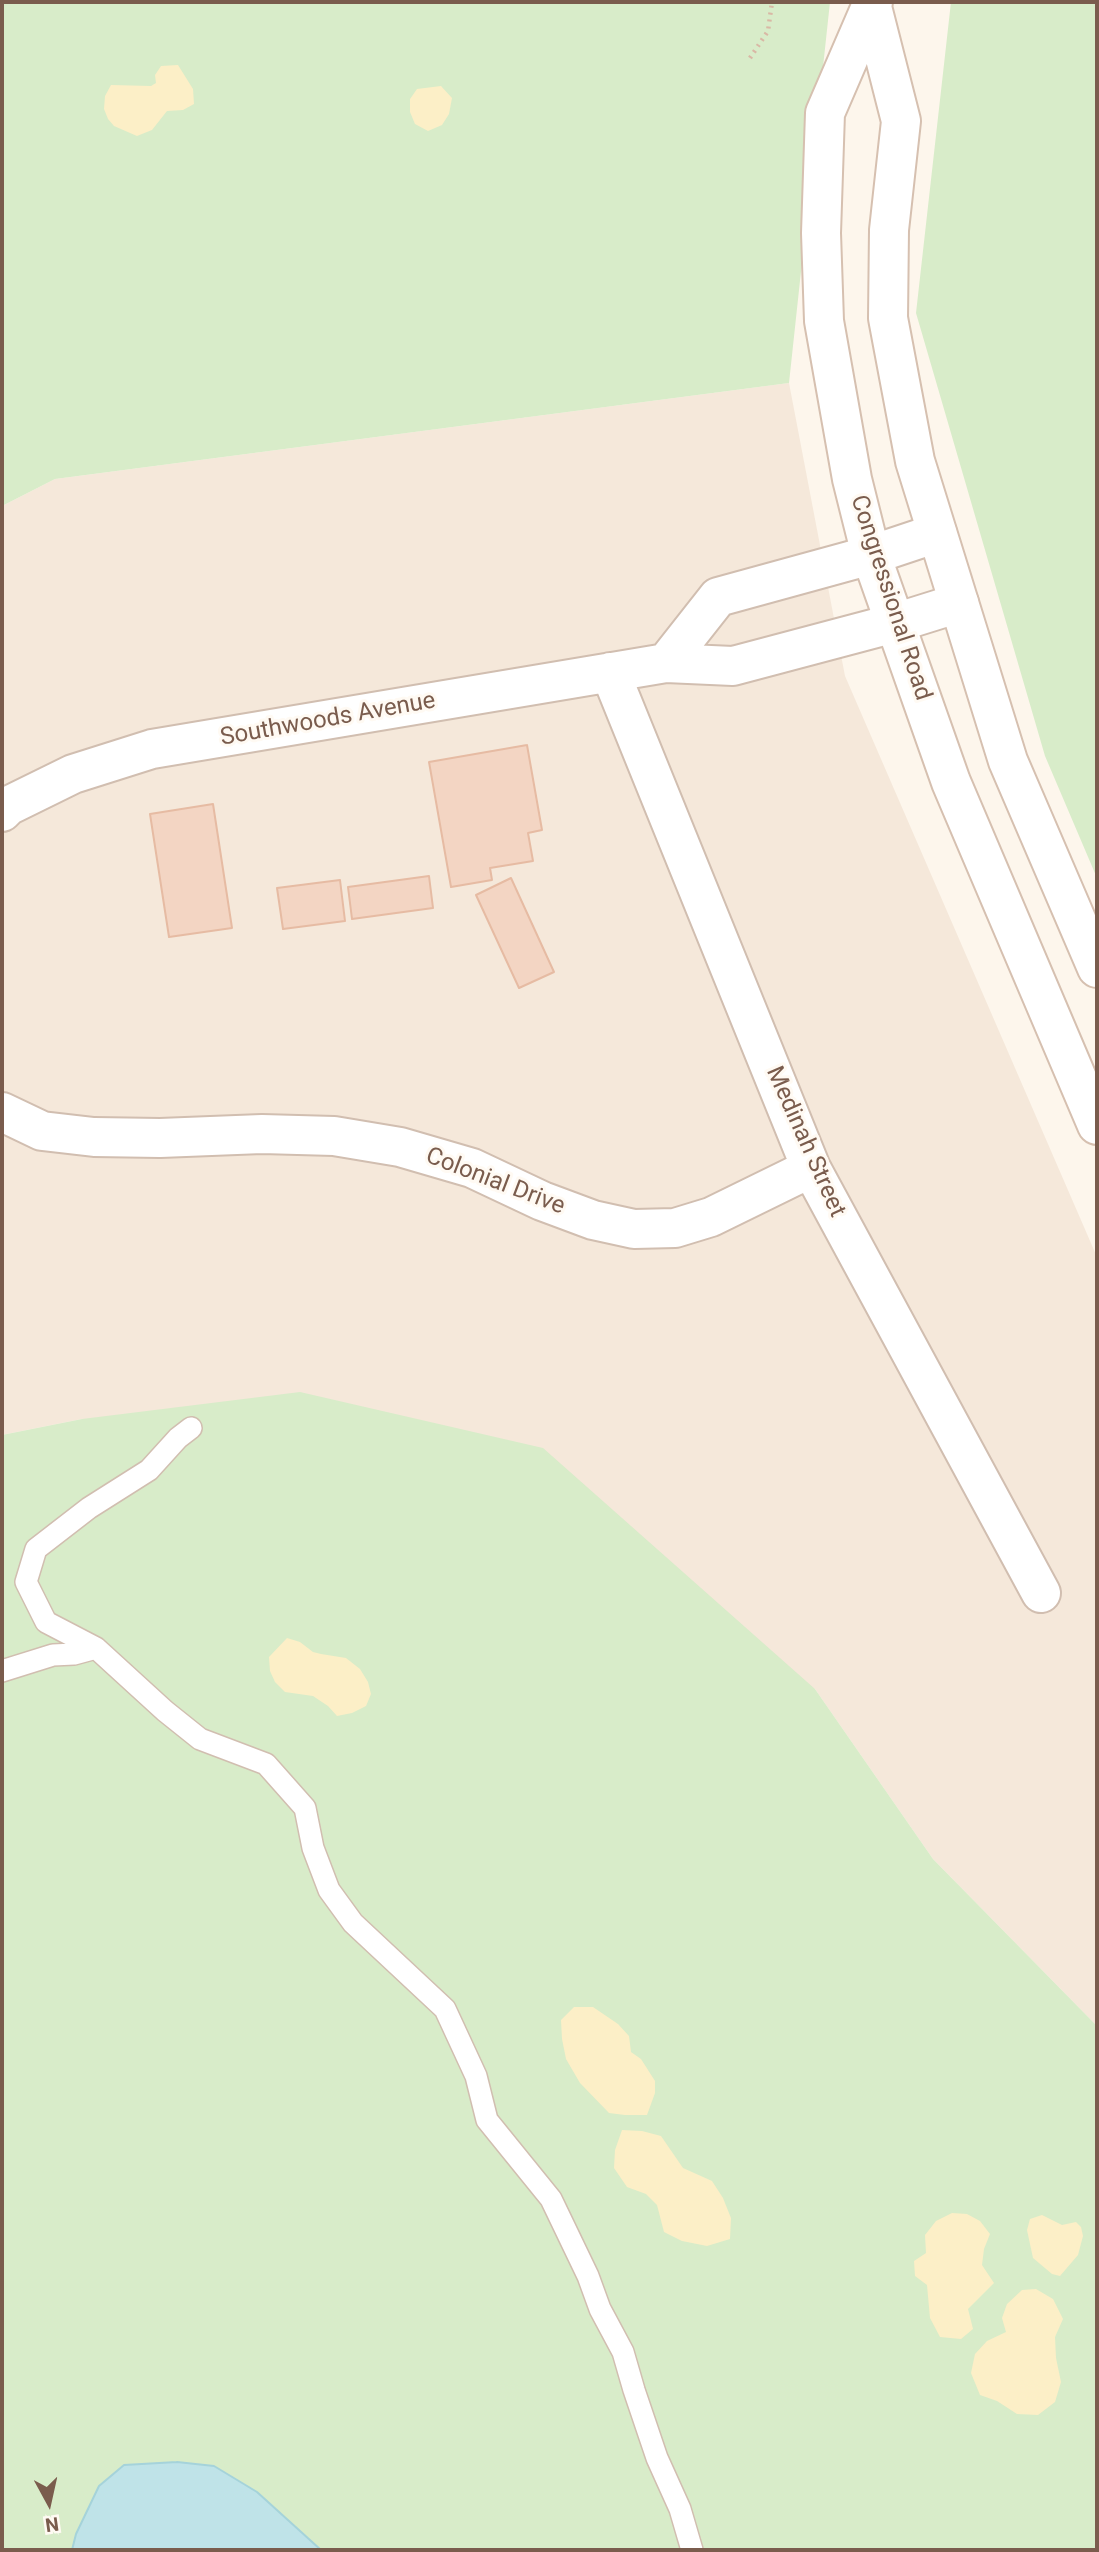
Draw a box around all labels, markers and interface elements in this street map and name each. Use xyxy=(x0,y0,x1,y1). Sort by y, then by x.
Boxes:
street label: Congressional Road xyxy=(843,492,937,704)
street label: Southwoods Avenue xyxy=(218,687,438,753)
street label: Medinah Street xyxy=(759,1062,851,1222)
street label: Colonial Drive xyxy=(421,1142,569,1222)
north arrow xyxy=(14,2468,84,2538)
text: N xyxy=(44,2512,60,2537)

